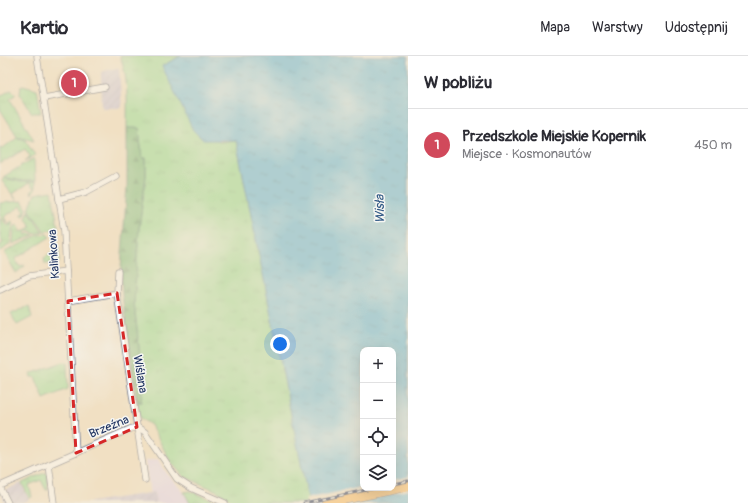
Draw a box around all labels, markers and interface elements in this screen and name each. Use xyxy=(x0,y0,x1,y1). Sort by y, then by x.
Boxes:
text: Kartio xyxy=(20,16,68,40)
text: Mapa xyxy=(540,19,570,36)
text: Warstwy xyxy=(592,19,643,36)
text: Udostępnij xyxy=(665,19,728,36)
pin: 1 xyxy=(61,68,87,98)
text: W pobliżu xyxy=(424,72,492,93)
text: Przedszkole Miejskie Kopernik xyxy=(462,127,646,146)
text: 1 xyxy=(434,137,440,153)
text: 450 m xyxy=(694,137,732,153)
text: Miejsce · Kosmonautów xyxy=(462,146,592,162)
water label: Wisła xyxy=(372,194,388,223)
street label: Kalinkowa xyxy=(45,228,63,279)
your location xyxy=(270,334,290,354)
map controls xyxy=(360,347,396,491)
button: + xyxy=(360,347,396,383)
street label: Wiślana xyxy=(130,354,150,394)
button: − xyxy=(360,383,396,419)
street label: Brzeźna xyxy=(87,412,132,442)
button: locate xyxy=(360,419,396,455)
button: layers xyxy=(360,455,396,491)

